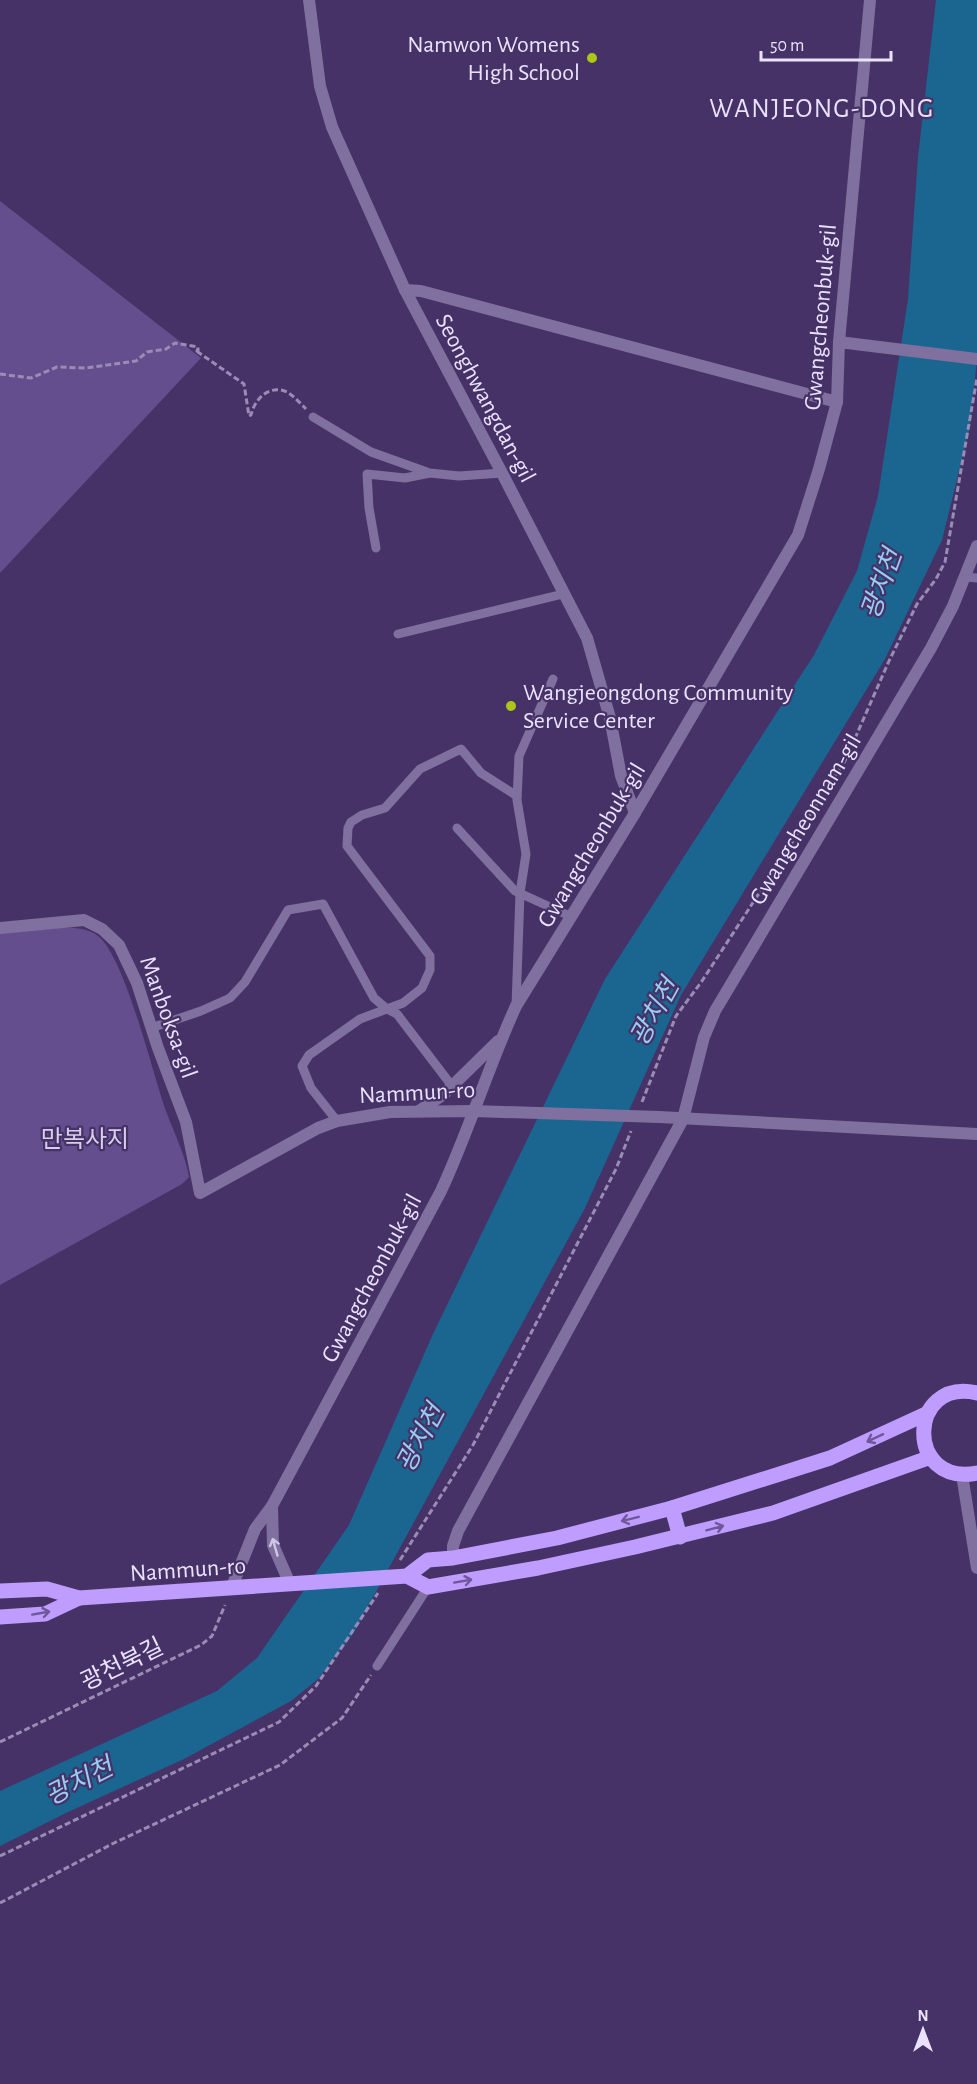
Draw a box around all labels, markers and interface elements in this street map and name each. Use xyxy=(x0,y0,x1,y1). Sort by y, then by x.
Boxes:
scale bar xyxy=(761,24,892,62)
place label: Namwon Womens High School xyxy=(407,33,580,85)
text: 50 m xyxy=(770,37,804,55)
marker: Namwon Womens High School xyxy=(585,51,599,65)
district label: WANJEONG-DONG xyxy=(709,95,935,122)
street label: Gwangcheonbuk-gil xyxy=(801,223,841,411)
street label: Seonghwangdan-gil xyxy=(431,310,540,487)
water label: 광치천 xyxy=(857,543,907,623)
place label: Wangjeongdong Community Service Center xyxy=(523,681,793,733)
marker: Wangjeongdong Community Service Center xyxy=(504,699,518,713)
street label: Gwangcheonnam-gil xyxy=(746,730,866,909)
street label: Gwangcheonbuk-gil xyxy=(533,759,650,932)
street label: Manboksa-gil xyxy=(135,953,201,1081)
water label: 광치천 xyxy=(625,972,685,1050)
street label: Nammun-ro xyxy=(358,1078,476,1108)
park label: 만복사지 xyxy=(41,1127,129,1152)
street label: Gwangcheonbuk-gil xyxy=(317,1190,426,1367)
water label: 광치천 xyxy=(392,1397,451,1476)
one-way arrow xyxy=(866,1432,884,1444)
one-way arrow xyxy=(621,1514,640,1526)
one-way arrow xyxy=(705,1521,724,1533)
one-way arrow xyxy=(269,1538,280,1557)
street label: Nammun-ro xyxy=(129,1554,247,1586)
one-way arrow xyxy=(452,1575,472,1586)
one-way arrow xyxy=(31,1608,50,1619)
street label: 광천북길 xyxy=(77,1634,167,1695)
water label: 광치천 xyxy=(41,1752,120,1810)
north arrow xyxy=(893,2000,953,2060)
text: N xyxy=(917,2008,929,2024)

